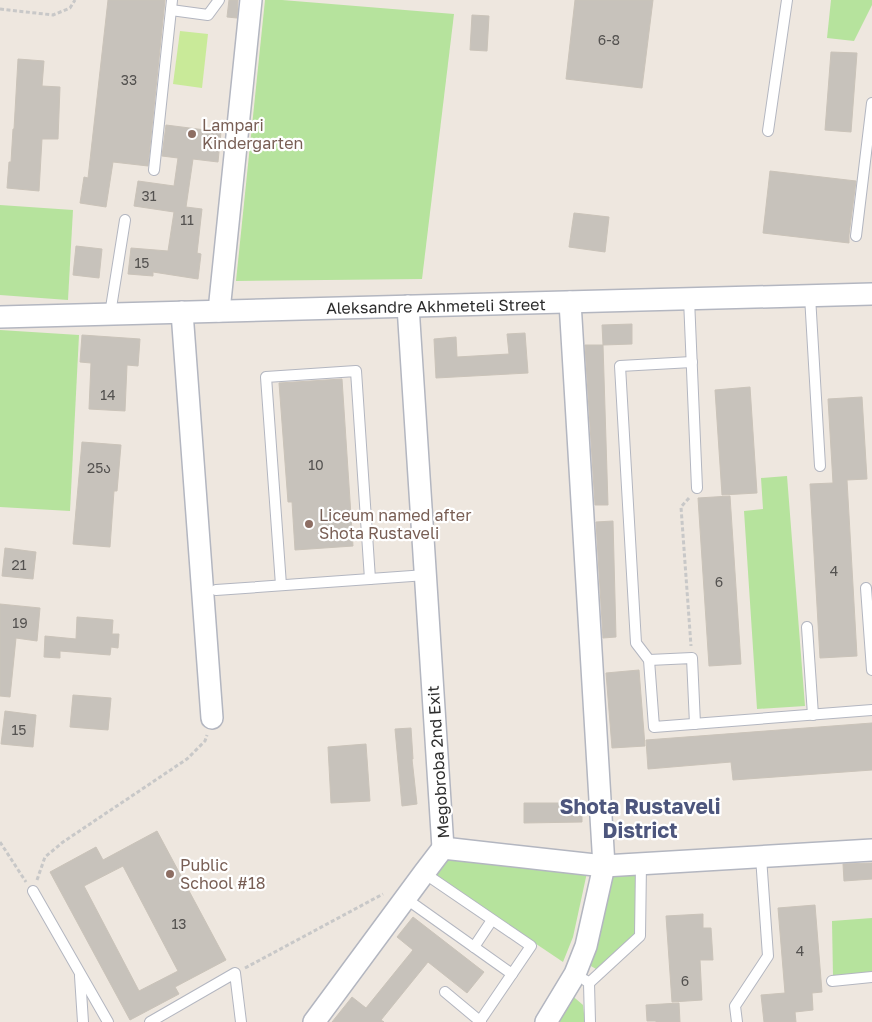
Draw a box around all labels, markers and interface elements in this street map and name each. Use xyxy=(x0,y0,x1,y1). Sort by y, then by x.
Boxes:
house number: 6-8 xyxy=(598,31,620,48)
house number: 33 xyxy=(121,71,137,88)
place label: Lampari Kindergarten xyxy=(202,115,303,153)
marker: Lampari Kindergarten xyxy=(186,128,198,140)
house number: 31 xyxy=(142,187,157,204)
house number: 11 xyxy=(180,211,194,228)
house number: 15 xyxy=(135,254,149,271)
street label: Aleksandre Akhmeteli Street xyxy=(326,294,546,318)
house number: 14 xyxy=(100,386,116,403)
house number: 10 xyxy=(308,456,324,473)
house number: 25ა xyxy=(87,459,111,476)
place label: Liceum named after Shota Rustaveli xyxy=(319,505,471,543)
marker: Liceum named after Shota Rustaveli xyxy=(303,518,315,530)
house number: 21 xyxy=(12,556,27,573)
house number: 4 xyxy=(830,562,838,579)
house number: 6 xyxy=(715,573,723,590)
house number: 19 xyxy=(12,614,28,631)
street label: Megobroba 2nd Exit xyxy=(423,685,453,839)
house number: 15 xyxy=(12,721,26,738)
district label: Shota Rustaveli District xyxy=(559,793,721,843)
place label: Public School #18 xyxy=(180,855,266,893)
marker: Public School #18 xyxy=(164,868,176,880)
house number: 13 xyxy=(172,915,186,932)
house number: 4 xyxy=(796,942,804,959)
house number: 6 xyxy=(681,972,689,989)

